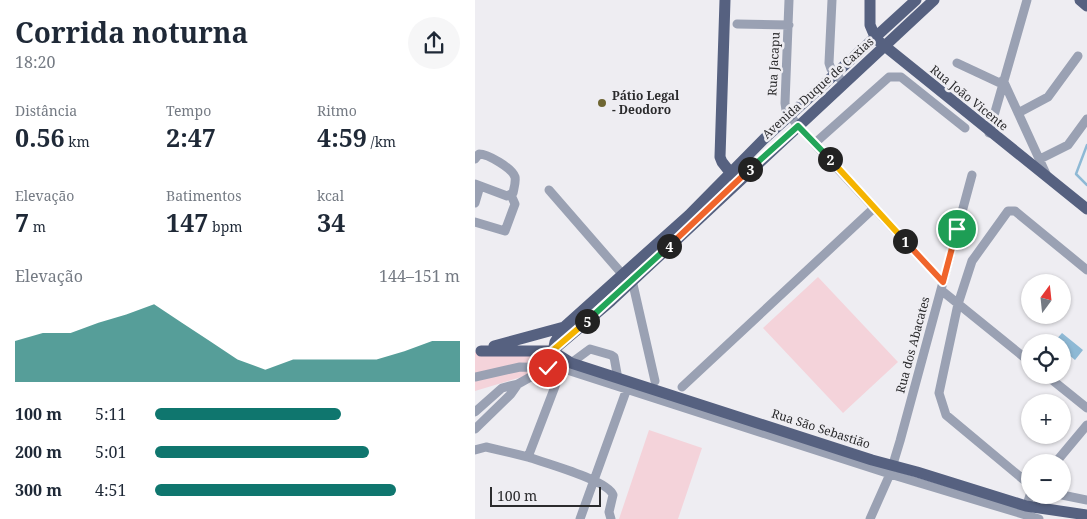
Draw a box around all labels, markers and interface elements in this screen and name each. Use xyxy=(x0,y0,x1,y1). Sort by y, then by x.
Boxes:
text: Corrida noturna xyxy=(15,13,248,51)
button: share xyxy=(408,17,460,69)
street label: Rua Jacapu xyxy=(763,31,784,96)
street label: Avenida Duque de Caxias xyxy=(758,33,877,142)
text: 18:20 xyxy=(15,51,55,73)
street label: Rua João Vicente xyxy=(927,61,1012,134)
place label: Pátio Legal - Deodoro xyxy=(612,87,680,118)
marker: Pátio Legal - Deodoro xyxy=(596,97,608,109)
text: Distância xyxy=(15,101,77,120)
text: Tempo xyxy=(166,101,211,120)
text: Ritmo xyxy=(317,101,357,120)
text: 0.56 xyxy=(15,120,65,154)
text: 2:47 xyxy=(166,120,216,154)
text: 4:59 xyxy=(317,120,367,154)
text: km xyxy=(65,132,90,151)
text: /km xyxy=(367,132,396,151)
pin: 2 xyxy=(817,146,843,172)
text: 2 xyxy=(827,150,834,169)
pin: 3 xyxy=(737,156,763,182)
text: 3 xyxy=(747,160,754,179)
text: Elevação xyxy=(15,186,74,205)
text: Batimentos xyxy=(166,186,242,205)
text: kcal xyxy=(317,186,344,205)
text: 7 xyxy=(15,205,29,239)
text: 147 xyxy=(166,205,208,239)
text: 34 xyxy=(317,205,345,239)
pin xyxy=(936,208,978,250)
icon: arrive xyxy=(943,215,971,243)
text: m xyxy=(29,217,46,236)
text: bpm xyxy=(208,217,242,236)
pin: 1 xyxy=(893,228,917,254)
text: 1 xyxy=(902,232,909,251)
pin: 4 xyxy=(657,234,681,258)
text: 4 xyxy=(666,237,673,256)
text: Elevação xyxy=(15,265,83,287)
text: 144–151 m xyxy=(379,265,460,287)
north arrow xyxy=(1021,274,1071,324)
map controls xyxy=(1021,274,1071,504)
street label: Rua dos Abacates xyxy=(891,295,934,395)
pin: 5 xyxy=(575,308,599,334)
text: 5 xyxy=(584,312,591,331)
button: locate xyxy=(1021,334,1071,384)
pin xyxy=(527,347,569,389)
icon: check xyxy=(534,354,562,382)
button: + xyxy=(1021,394,1071,444)
text: 100 m xyxy=(15,403,62,425)
text: 5:11 xyxy=(95,403,126,425)
street label: Rua São Sebastião xyxy=(770,405,873,453)
text: 200 m xyxy=(15,441,62,463)
text: 5:01 xyxy=(95,441,126,463)
button: − xyxy=(1021,454,1071,504)
text: 300 m xyxy=(15,479,62,501)
text: 4:51 xyxy=(95,479,126,501)
scale bar xyxy=(490,484,601,507)
text: 100 m xyxy=(497,486,537,505)

